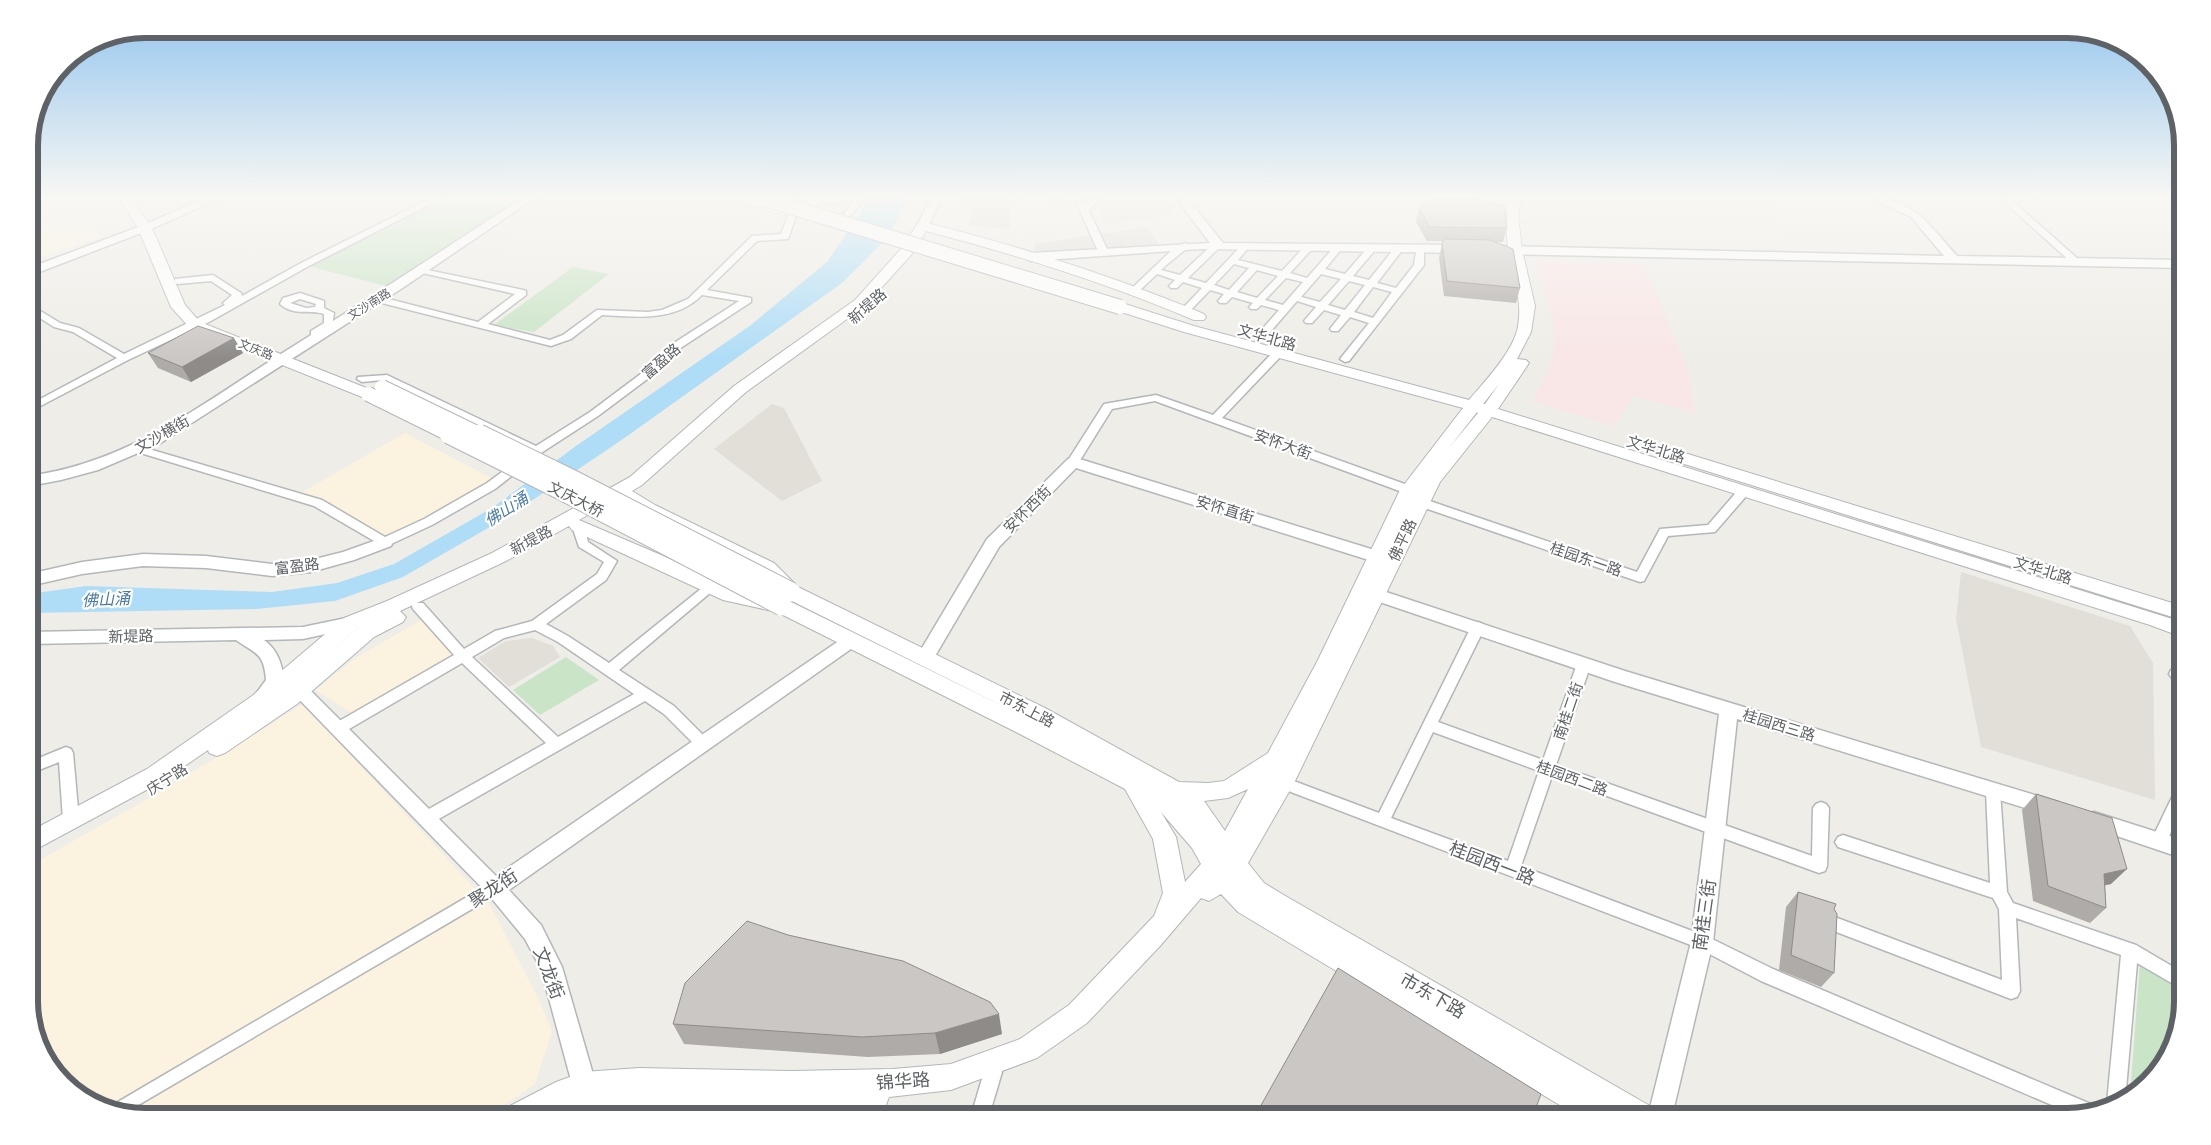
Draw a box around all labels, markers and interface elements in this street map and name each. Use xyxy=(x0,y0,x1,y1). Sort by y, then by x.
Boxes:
street label: 新堤路 xyxy=(844,284,890,328)
street label: 文沙南路 xyxy=(345,285,393,323)
street label: 文华北路 xyxy=(1236,320,1298,354)
street label: 文庆路 xyxy=(236,335,276,363)
street label: 富盈路 xyxy=(638,339,684,383)
street label: 文沙横街 xyxy=(131,411,193,457)
street label: 安怀大街 xyxy=(1252,425,1314,463)
street label: 文华北路 xyxy=(1625,431,1687,467)
street label: 文庆大桥 xyxy=(545,477,607,521)
street label: 安怀西街 xyxy=(999,481,1055,537)
water label: 佛山涌 xyxy=(480,486,533,530)
street label: 安怀直街 xyxy=(1194,491,1256,527)
street label: 佛平路 xyxy=(1384,516,1420,564)
street label: 新堤路 xyxy=(507,521,555,559)
street label: 桂园东一路 xyxy=(1547,538,1625,580)
street label: 文华北路 xyxy=(2012,552,2074,588)
street label: 富盈路 xyxy=(274,554,320,578)
water label: 佛山涌 xyxy=(82,588,132,610)
street label: 新堤路 xyxy=(108,626,154,646)
street label: 南桂二街 xyxy=(1549,680,1587,742)
street label: 市东上路 xyxy=(996,687,1058,731)
street label: 桂园西三路 xyxy=(1740,705,1818,745)
street label: 桂园西二路 xyxy=(1534,756,1610,800)
street label: 庆宁路 xyxy=(143,759,191,799)
street label: 桂园西一路 xyxy=(1446,836,1538,890)
street label: 聚龙街 xyxy=(464,864,522,912)
street label: 南桂三街 xyxy=(1688,878,1720,952)
street label: 文龙街 xyxy=(529,944,569,1002)
street label: 市东下路 xyxy=(1396,967,1470,1023)
street label: 锦华路 xyxy=(875,1068,931,1094)

